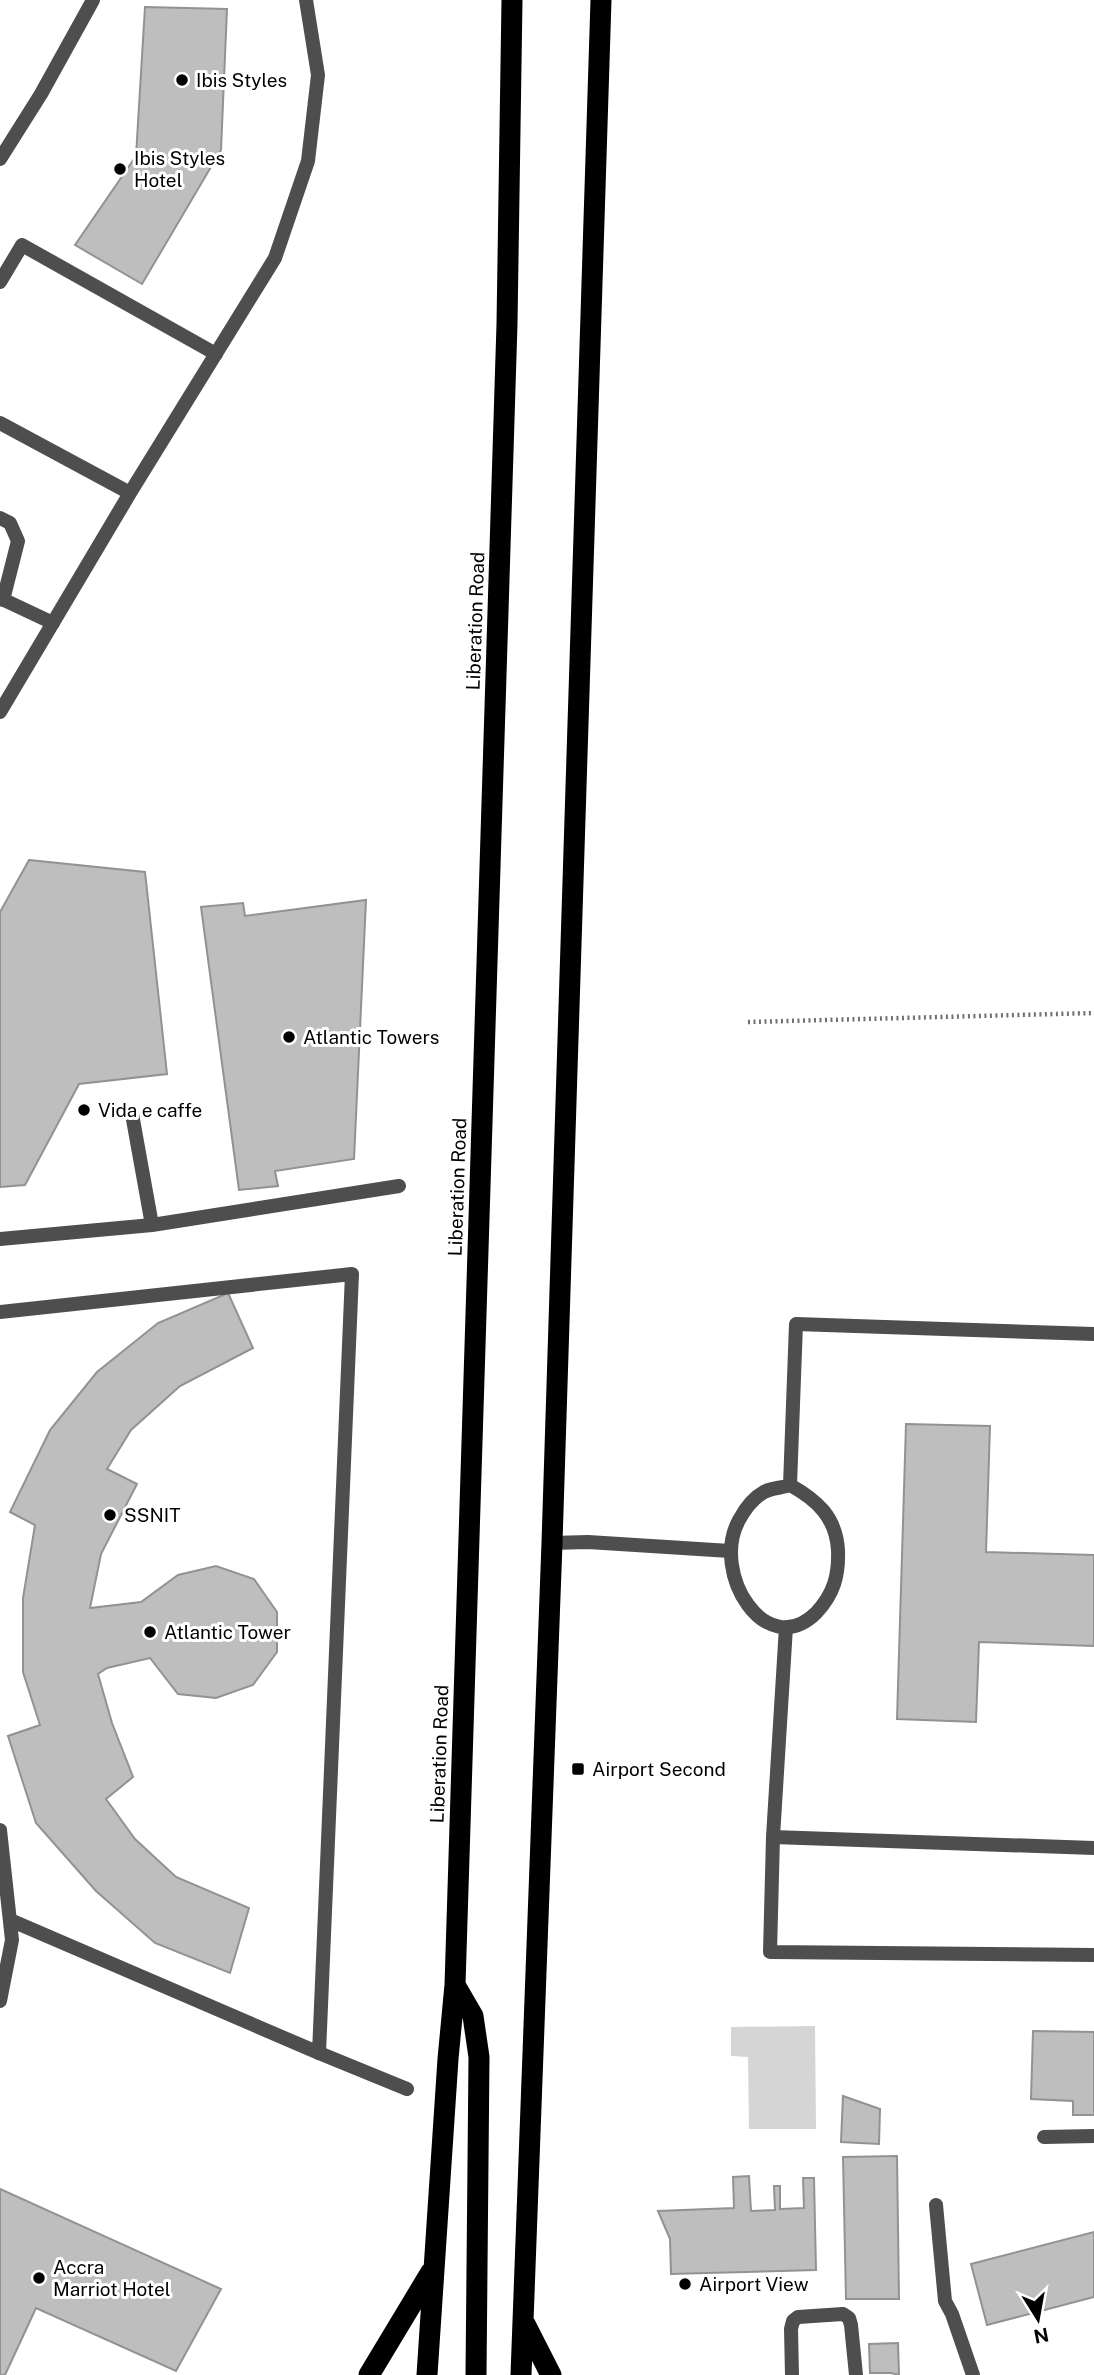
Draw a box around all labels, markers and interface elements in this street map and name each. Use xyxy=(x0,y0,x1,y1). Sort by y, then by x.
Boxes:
place label: Ibis Styles xyxy=(196,69,287,91)
marker: Ibis Styles xyxy=(174,72,190,88)
place label: Ibis Styles Hotel xyxy=(134,147,225,191)
marker: Ibis Styles Hotel xyxy=(112,161,128,177)
street label: Liberation Road xyxy=(462,551,488,691)
place label: Atlantic Towers xyxy=(303,1026,439,1048)
marker: Atlantic Towers xyxy=(281,1029,297,1045)
place label: Vida e caffe xyxy=(98,1099,202,1121)
marker: Vida e caffe xyxy=(76,1102,92,1118)
street label: Liberation Road xyxy=(444,1117,470,1257)
place label: SSNIT xyxy=(124,1504,181,1526)
marker: SSNIT xyxy=(102,1507,118,1523)
place label: Atlantic Tower xyxy=(164,1621,291,1643)
marker: Atlantic Tower xyxy=(142,1624,158,1640)
street label: Liberation Road xyxy=(426,1684,452,1824)
place label: Airport Second xyxy=(592,1758,726,1780)
marker: Airport Second xyxy=(570,1761,586,1777)
place label: Accra Marriot Hotel xyxy=(53,2256,171,2300)
marker: Accra Marriot Hotel xyxy=(31,2270,47,2286)
place label: Airport View xyxy=(699,2273,809,2295)
marker: Airport View xyxy=(677,2276,693,2292)
north arrow xyxy=(1003,2284,1073,2354)
text: N xyxy=(1032,2323,1051,2348)

